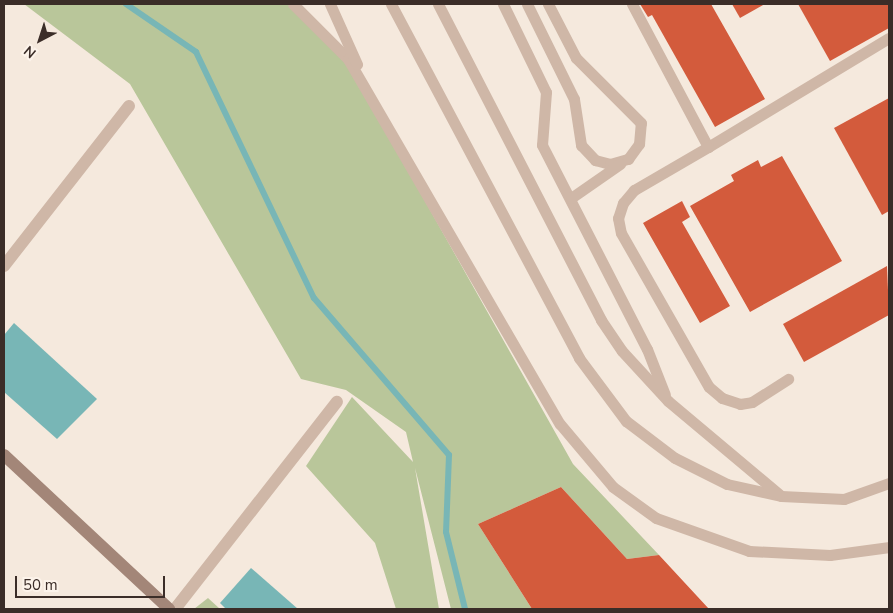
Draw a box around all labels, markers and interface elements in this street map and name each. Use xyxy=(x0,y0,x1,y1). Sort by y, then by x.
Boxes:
north arrow xyxy=(15,15,65,65)
text: N xyxy=(20,41,40,63)
scale bar xyxy=(18,566,168,598)
text: 50 m xyxy=(23,575,58,595)

